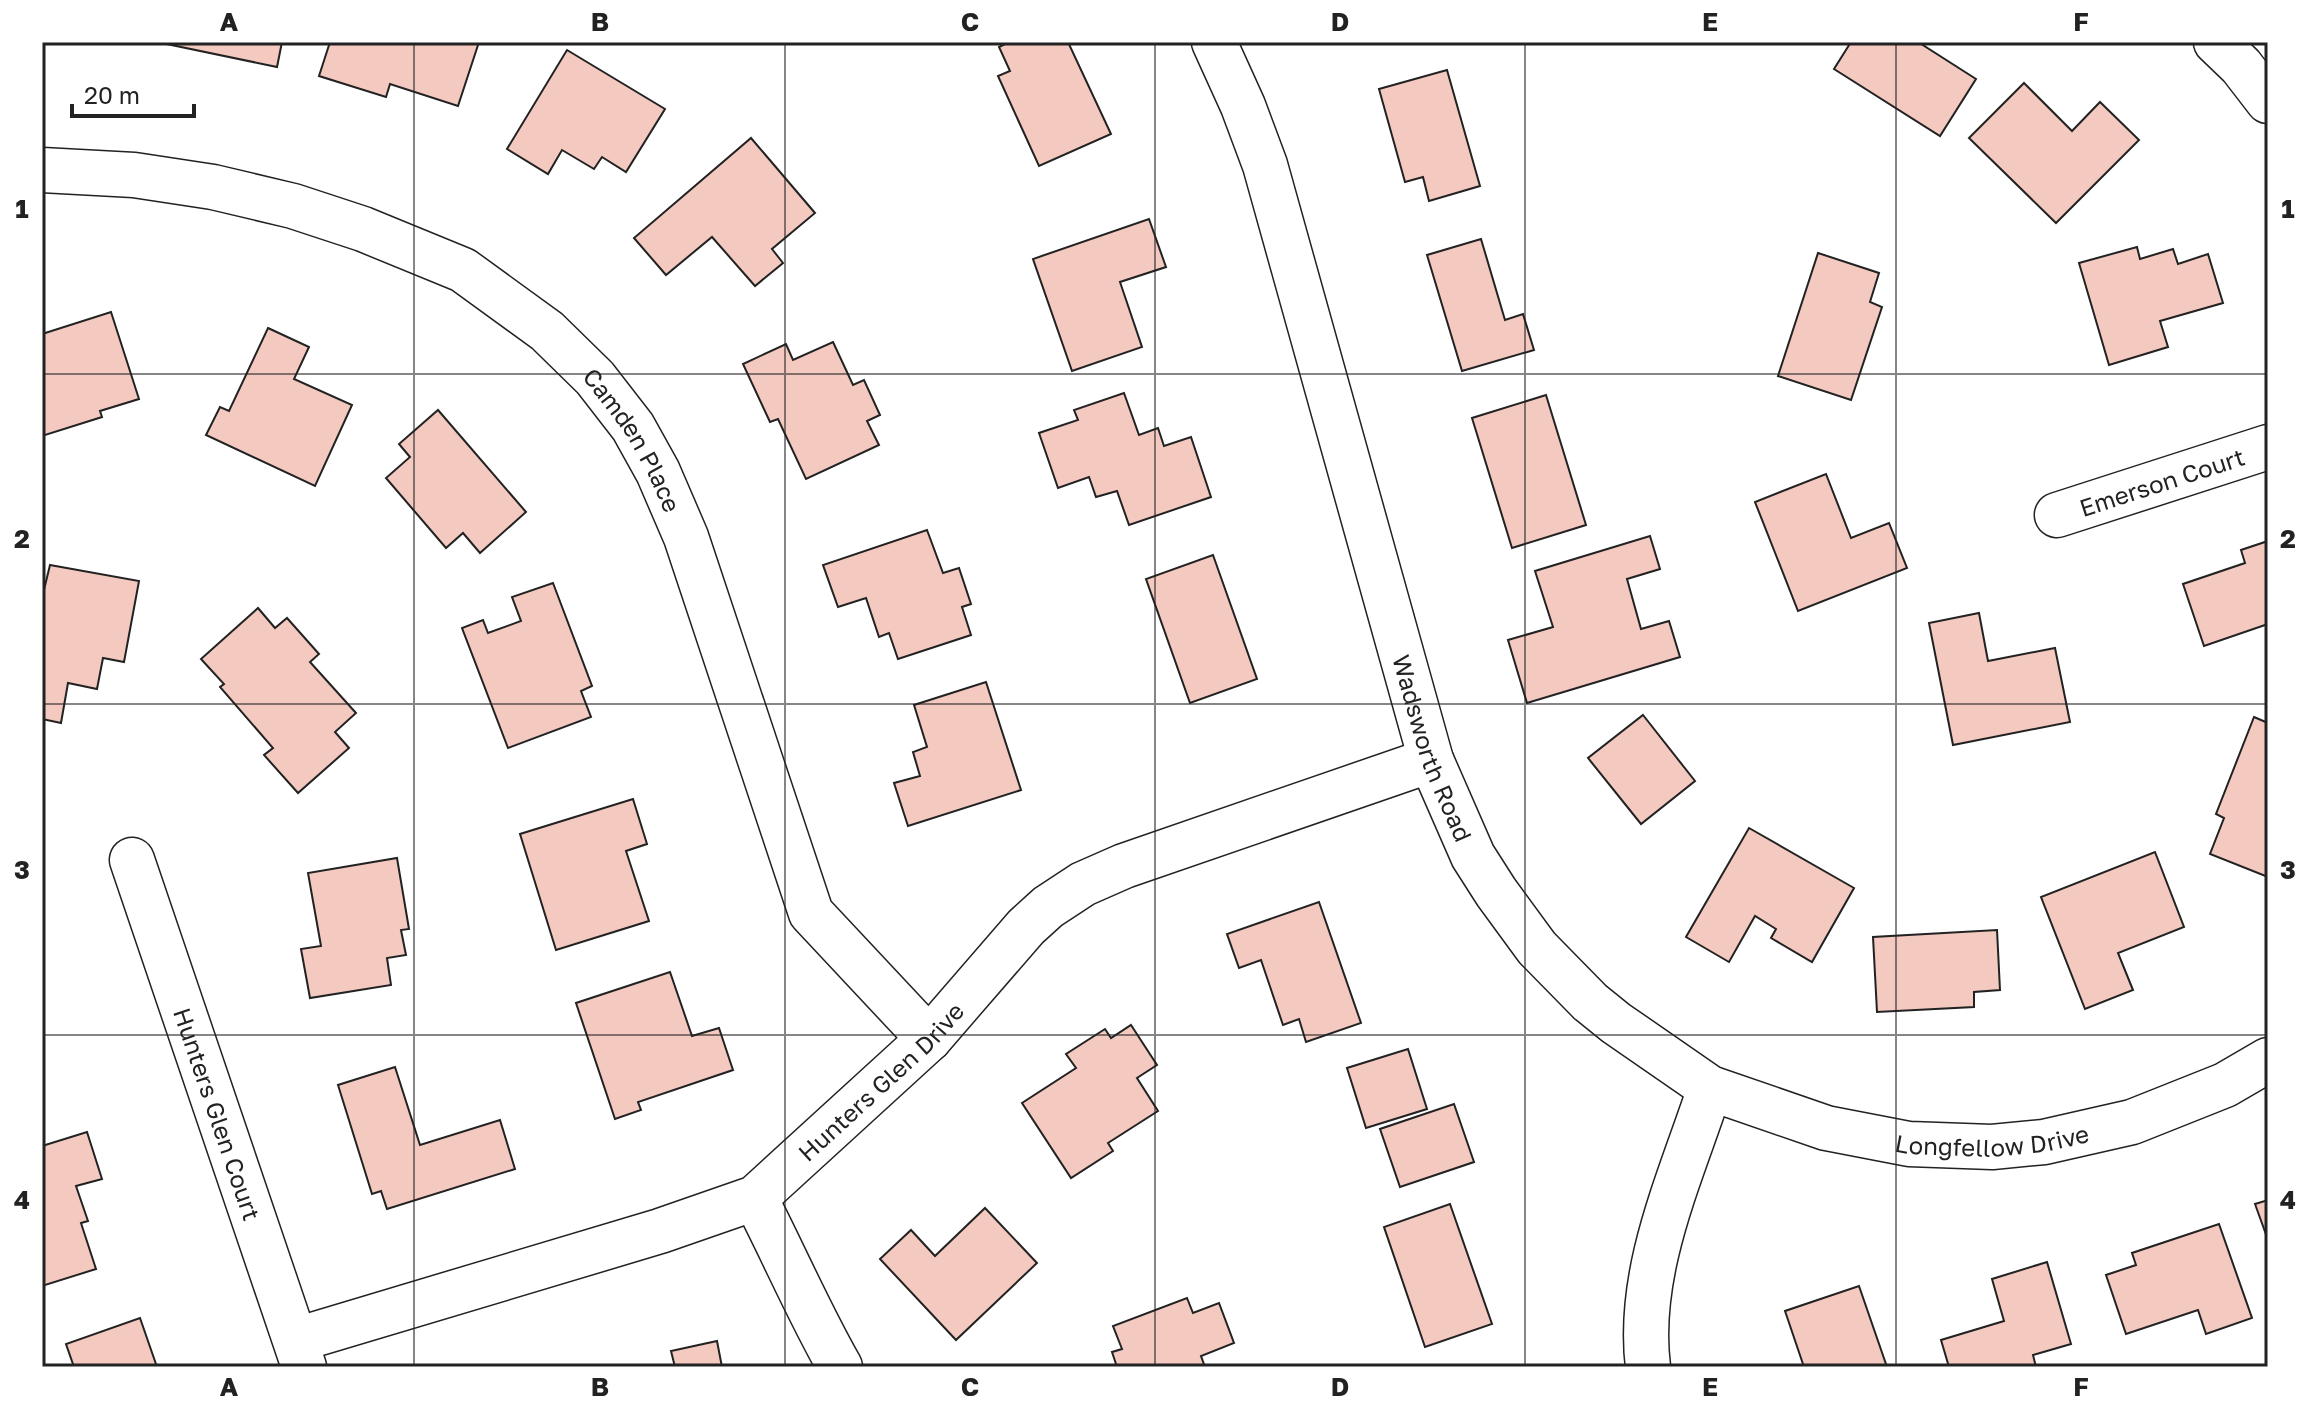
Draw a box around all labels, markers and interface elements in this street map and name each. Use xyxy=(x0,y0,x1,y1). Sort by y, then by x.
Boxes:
text: A xyxy=(220,6,239,37)
text: B xyxy=(591,6,609,37)
text: C xyxy=(961,6,979,37)
text: D xyxy=(1331,6,1349,37)
text: E xyxy=(1702,6,1718,37)
text: F xyxy=(2073,6,2089,37)
scale bar xyxy=(72,68,194,118)
text: 20 m xyxy=(84,80,140,109)
text: 1 xyxy=(15,193,29,224)
text: 1 xyxy=(2281,193,2295,224)
street label: Camden Place xyxy=(578,361,688,516)
street label: Emerson Court xyxy=(2075,441,2248,521)
text: 2 xyxy=(14,523,30,554)
text: 2 xyxy=(2280,523,2296,554)
street label: Wadsworth Road xyxy=(1388,651,1479,845)
text: 3 xyxy=(14,854,30,885)
text: 3 xyxy=(2280,854,2296,885)
street label: Hunters Glen Drive xyxy=(792,996,969,1166)
street label: Hunters Glen Court xyxy=(169,1004,268,1224)
street label: Longfellow Drive xyxy=(1893,1118,2091,1162)
text: 4 xyxy=(14,1184,30,1215)
text: 4 xyxy=(2280,1184,2296,1215)
text: A xyxy=(220,1371,239,1402)
text: B xyxy=(591,1371,609,1402)
text: C xyxy=(961,1371,979,1402)
text: D xyxy=(1331,1371,1349,1402)
text: E xyxy=(1702,1371,1718,1402)
text: F xyxy=(2073,1371,2089,1402)

